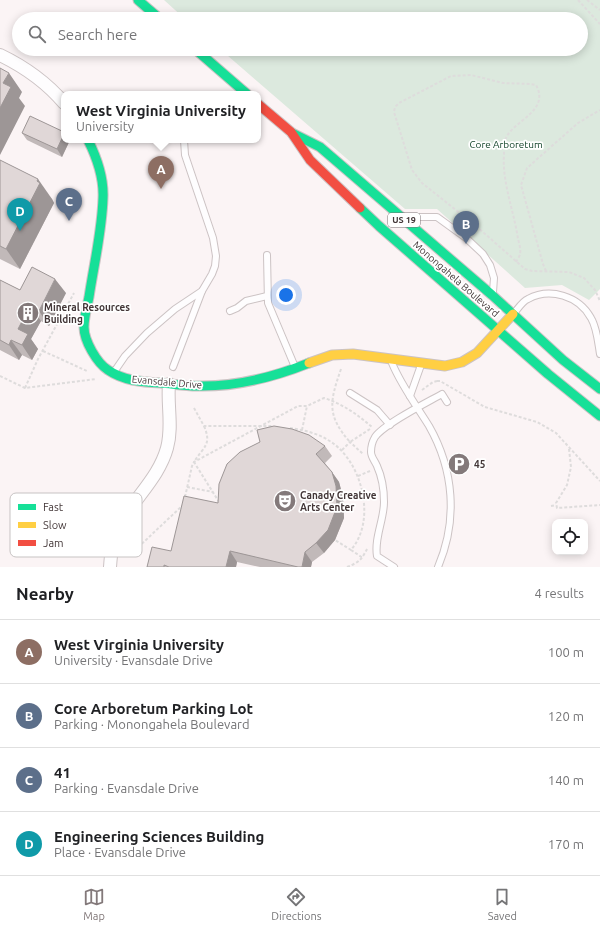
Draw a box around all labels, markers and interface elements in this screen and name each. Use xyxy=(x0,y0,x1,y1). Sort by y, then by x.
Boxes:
search box xyxy=(12,12,588,56)
icon: search xyxy=(26,23,48,45)
text: Search here xyxy=(58,26,137,43)
popup xyxy=(61,91,261,143)
text: West Virginia University xyxy=(76,102,246,119)
text: University xyxy=(76,119,134,133)
park label: Core Arboretum xyxy=(469,139,543,150)
pin: A xyxy=(148,156,174,189)
pin: C xyxy=(56,188,82,221)
pin: D xyxy=(7,198,33,231)
pin: B xyxy=(453,211,479,244)
road number: US 19 xyxy=(388,213,420,227)
street label: Monongahela Boulevard xyxy=(411,239,501,319)
your location xyxy=(276,285,296,305)
building icon: Mineral Resources Building xyxy=(15,300,41,326)
place label: Mineral Resources Building xyxy=(44,302,130,325)
street label: Evansdale Drive xyxy=(131,373,203,391)
parking icon: 45 xyxy=(446,451,472,477)
place label: 45 xyxy=(474,459,486,470)
theatre icon: Canady Creative Arts Center xyxy=(272,488,298,514)
place label: Canady Creative Arts Center xyxy=(300,490,377,513)
legend xyxy=(10,493,142,557)
text: Fast xyxy=(43,501,64,513)
text: Slow xyxy=(43,519,67,531)
map controls xyxy=(552,519,588,555)
button: locate xyxy=(552,519,588,555)
text: Jam xyxy=(43,537,64,549)
text: Nearby xyxy=(16,584,74,603)
text: 4 results xyxy=(534,586,584,600)
text: West Virginia University xyxy=(54,636,224,653)
text: A xyxy=(24,645,34,659)
text: 100 m xyxy=(548,645,584,659)
text: University · Evansdale Drive xyxy=(54,653,213,667)
text: Core Arboretum Parking Lot xyxy=(54,700,253,717)
text: B xyxy=(25,709,33,723)
text: 120 m xyxy=(548,709,584,723)
text: Parking · Monongahela Boulevard xyxy=(54,717,250,731)
text: 41 xyxy=(54,764,71,781)
text: C xyxy=(25,773,33,787)
text: 140 m xyxy=(548,773,584,787)
text: Parking · Evansdale Drive xyxy=(54,781,199,795)
text: Engineering Sciences Building xyxy=(54,828,264,845)
text: D xyxy=(24,837,34,851)
text: 170 m xyxy=(548,837,584,851)
text: Place · Evansdale Drive xyxy=(54,845,186,859)
tab: Map xyxy=(83,886,105,922)
tab: Directions xyxy=(271,886,321,922)
tab: Saved xyxy=(488,886,517,922)

